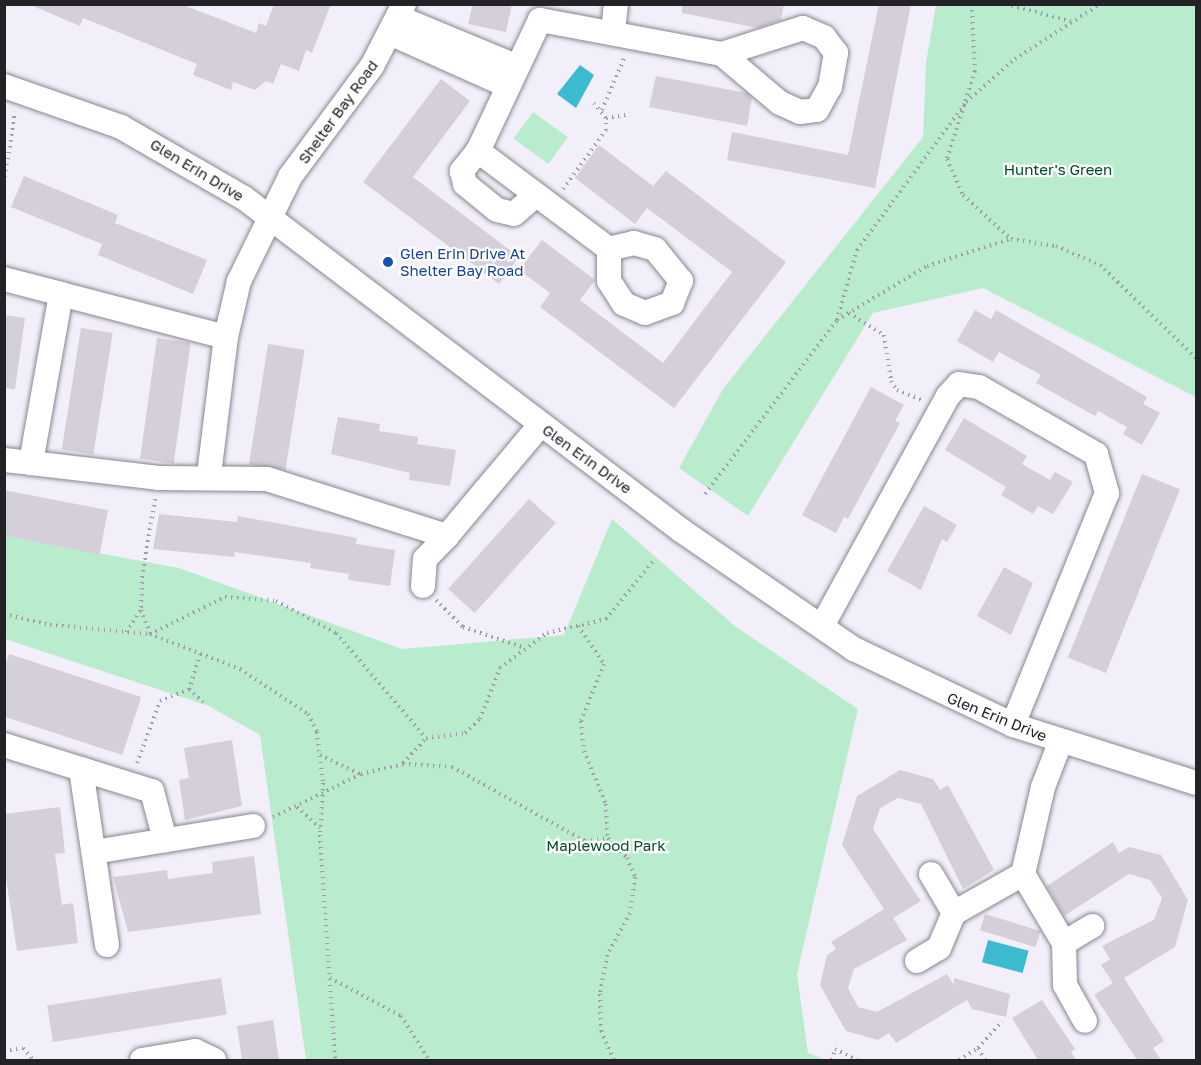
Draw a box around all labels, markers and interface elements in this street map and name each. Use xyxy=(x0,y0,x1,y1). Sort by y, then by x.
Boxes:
street label: Shelter Bay Road xyxy=(294,57,382,167)
street label: Glen Erin Drive xyxy=(147,135,247,205)
park label: Hunter's Green xyxy=(1004,161,1112,179)
place label: Glen Erin Drive At Shelter Bay Road xyxy=(400,244,525,279)
marker: Glen Erin Drive At Shelter Bay Road xyxy=(381,255,395,269)
street label: Glen Erin Drive xyxy=(539,421,635,497)
street label: Glen Erin Drive xyxy=(944,689,1050,745)
park label: Maplewood Park xyxy=(546,837,666,855)

